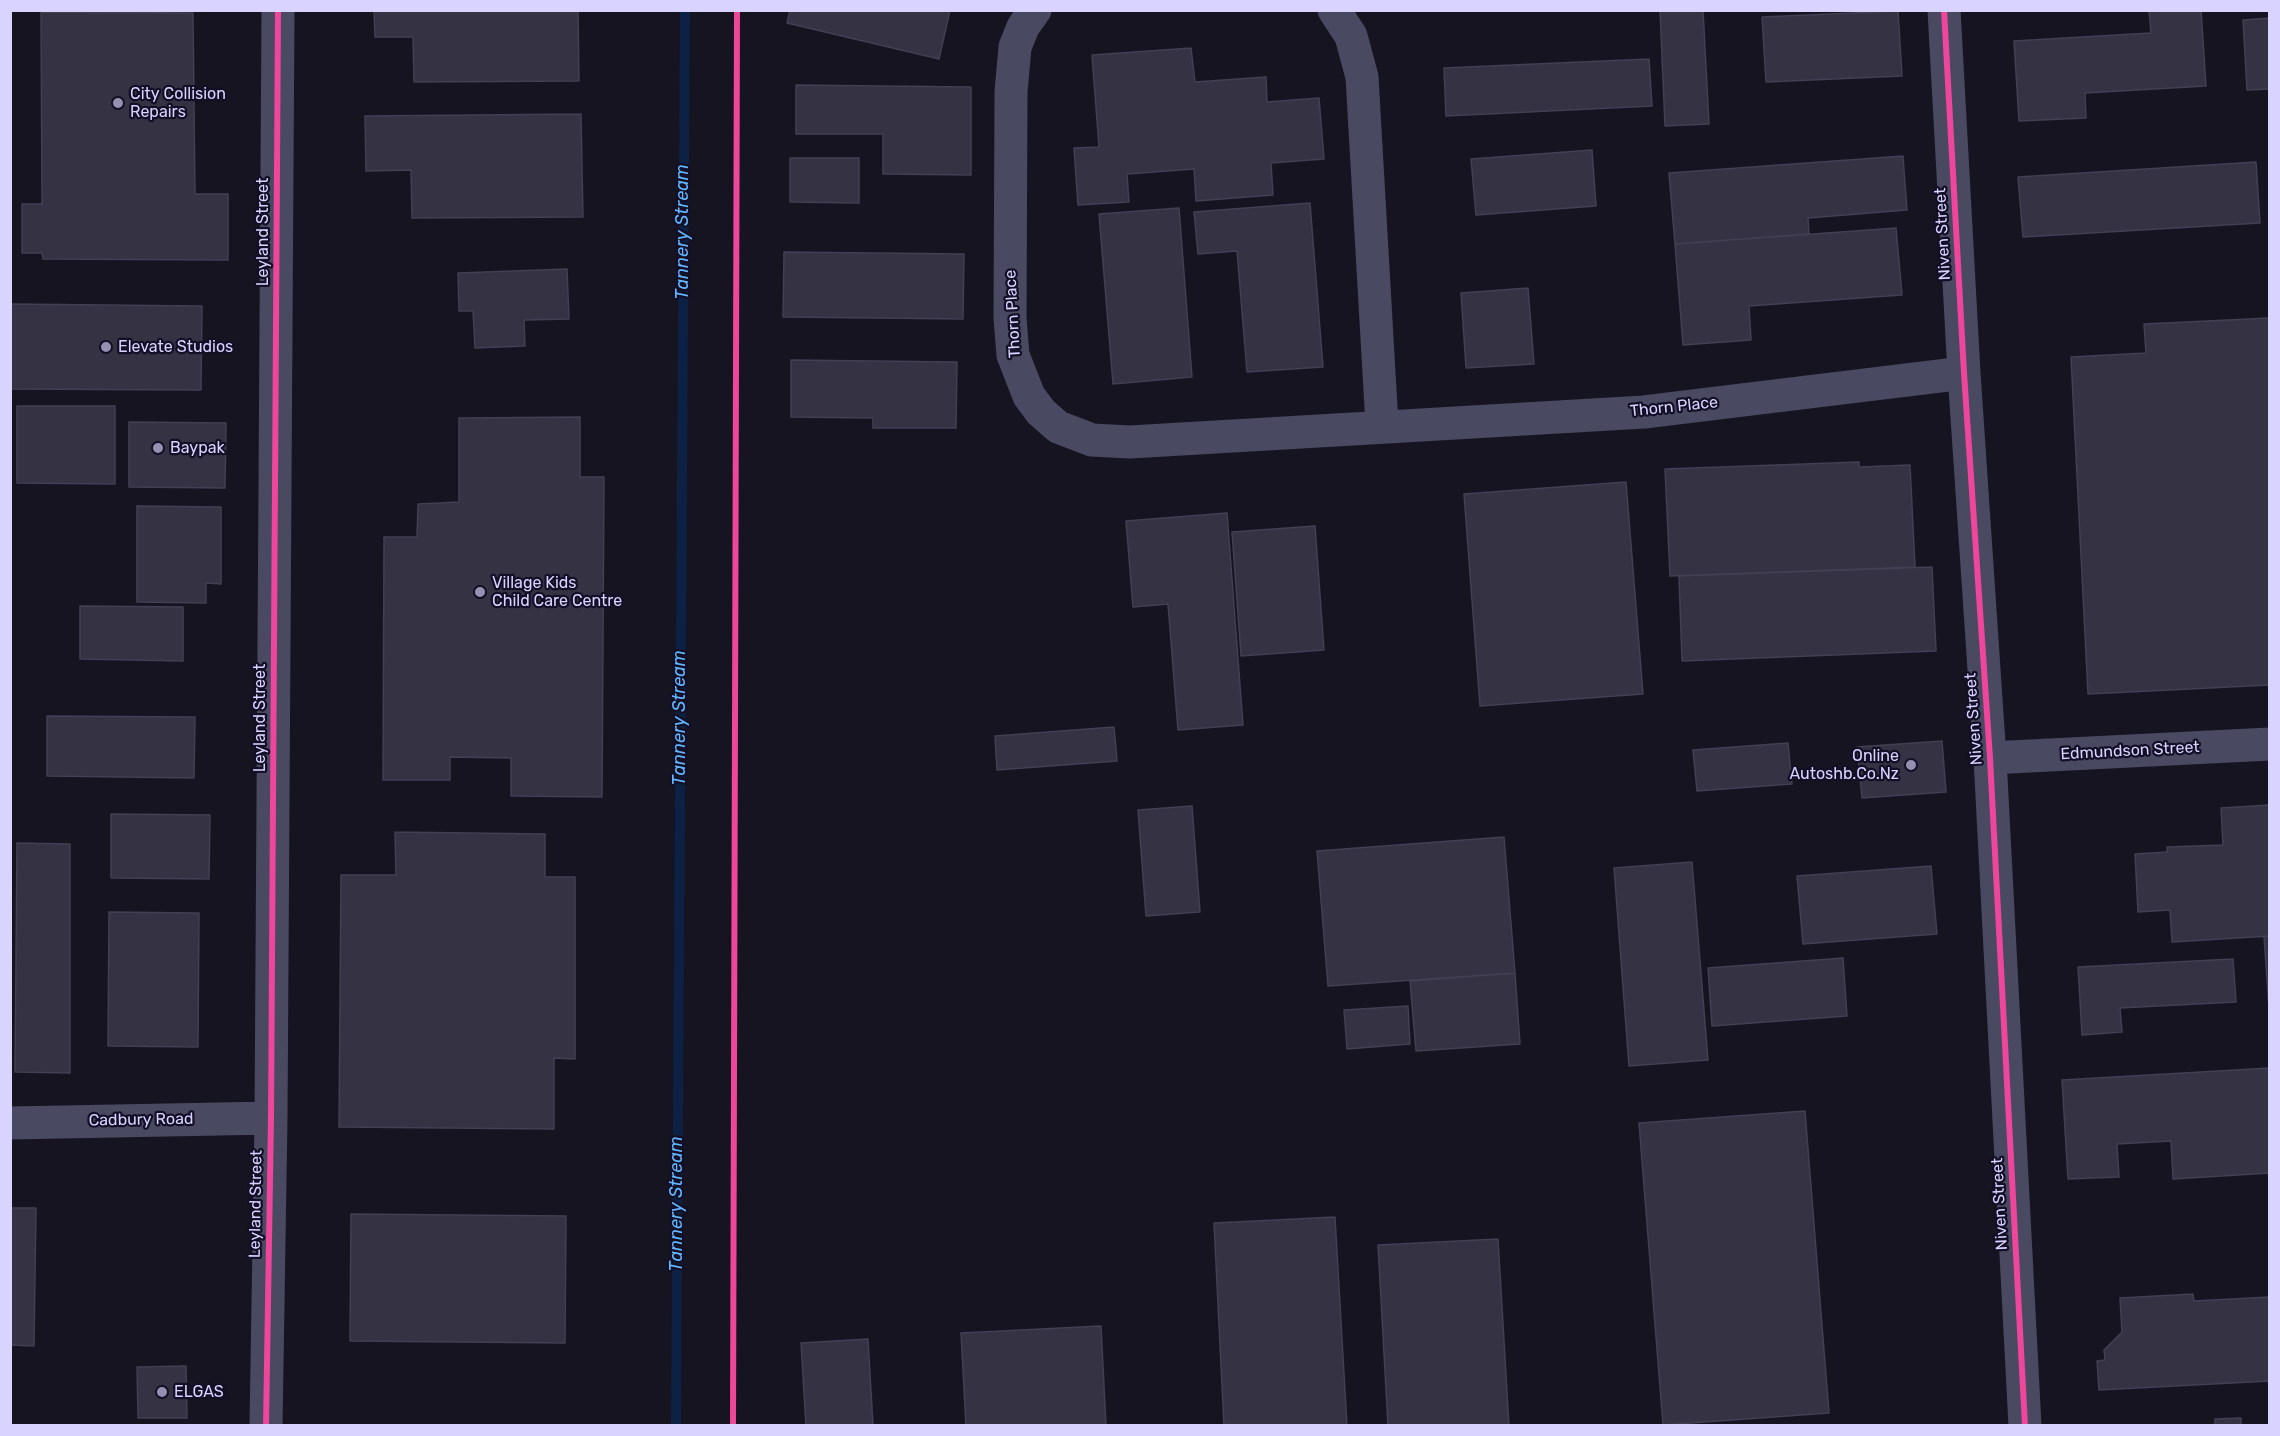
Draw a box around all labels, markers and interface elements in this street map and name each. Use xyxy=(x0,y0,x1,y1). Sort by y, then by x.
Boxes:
place label: City Collision Repairs xyxy=(130,84,226,122)
marker: City Collision Repairs xyxy=(111,96,125,110)
water label: Tannery Stream xyxy=(672,164,694,300)
street label: Leyland Street xyxy=(253,178,273,286)
street label: Niven Street xyxy=(1931,187,1955,281)
street label: Thorn Place xyxy=(1001,269,1025,359)
place label: Elevate Studios xyxy=(118,337,233,357)
marker: Elevate Studios xyxy=(99,340,113,354)
street label: Thorn Place xyxy=(1629,393,1719,421)
place label: Baypak xyxy=(170,438,225,458)
marker: Baypak xyxy=(151,441,165,455)
place label: Village Kids Child Care Centre xyxy=(492,573,622,611)
marker: Village Kids Child Care Centre xyxy=(473,585,487,599)
water label: Tannery Stream xyxy=(669,650,691,786)
street label: Leyland Street xyxy=(250,664,270,772)
street label: Niven Street xyxy=(1961,672,1987,766)
street label: Edmundson Street xyxy=(2060,738,2200,764)
place label: Online Autoshb.Co.Nz xyxy=(1789,746,1899,784)
marker: Online Autoshb.Co.Nz xyxy=(1904,758,1918,772)
street label: Cadbury Road xyxy=(88,1109,194,1131)
water label: Tannery Stream xyxy=(666,1136,688,1272)
street label: Leyland Street xyxy=(245,1150,267,1258)
street label: Niven Street xyxy=(1988,1157,2012,1251)
place label: ELGAS xyxy=(174,1382,224,1402)
marker: ELGAS xyxy=(155,1385,169,1399)

